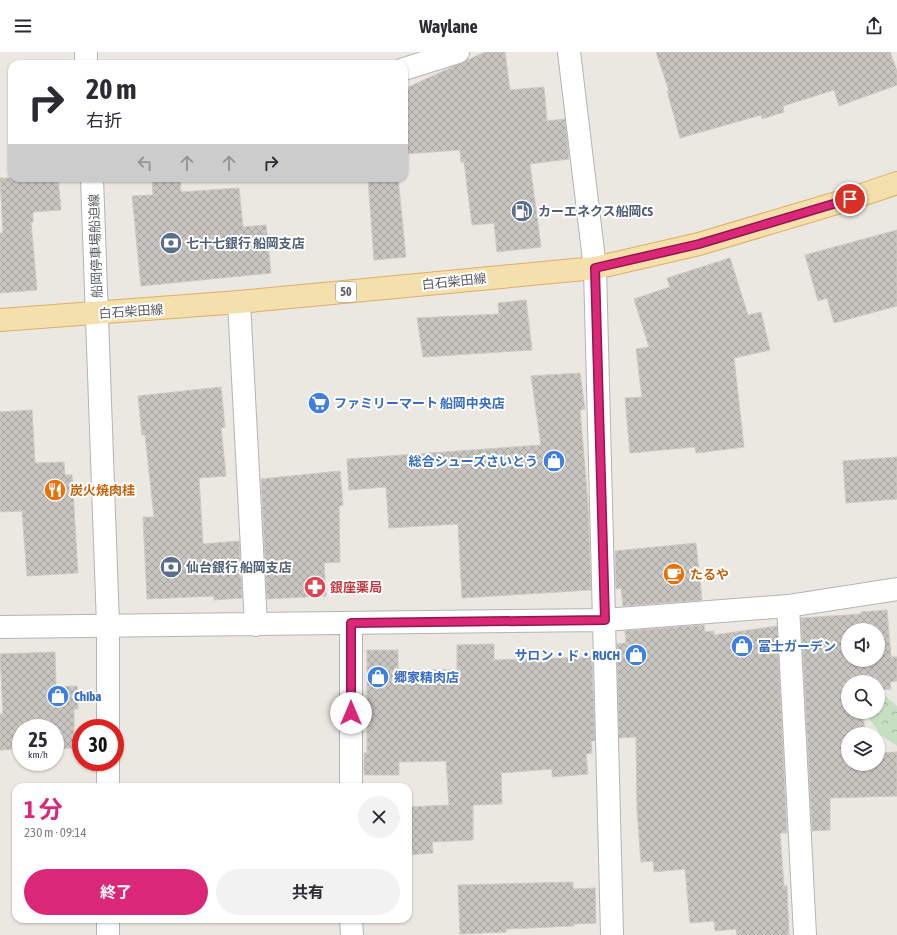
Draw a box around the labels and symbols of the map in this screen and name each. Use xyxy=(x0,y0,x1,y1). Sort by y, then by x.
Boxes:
pin xyxy=(833,182,867,216)
street label: 船岡停車場船迫線 xyxy=(86,194,105,298)
fuel station icon: カーエネクス船岡CS xyxy=(509,198,535,224)
place label: カーエネクス船岡CS xyxy=(538,204,653,219)
bank icon: 七十七銀行 船岡支店 xyxy=(158,230,184,256)
place label: 七十七銀行 船岡支店 xyxy=(186,236,305,251)
street label: 白石柴田線 xyxy=(421,271,487,292)
road number: 50 xyxy=(336,282,356,302)
street label: 白石柴田線 xyxy=(98,302,164,321)
supermarket icon: ファミリーマート 船岡中央店 xyxy=(306,390,332,416)
place label: ファミリーマート 船岡中央店 xyxy=(334,396,505,411)
shop icon: 総合シューズさいとう xyxy=(541,448,567,474)
place label: 総合シューズさいとう xyxy=(408,454,538,469)
restaurant icon: 炭火焼肉桂 xyxy=(42,477,68,503)
place label: 炭火焼肉桂 xyxy=(70,483,135,498)
bank icon: 仙台銀行 船岡支店 xyxy=(158,554,184,580)
place label: 仙台銀行 船岡支店 xyxy=(186,560,292,575)
cafe icon: たるや xyxy=(661,561,687,587)
place label: たるや xyxy=(690,567,729,582)
pharmacy icon: 銀座薬局 xyxy=(302,574,328,600)
place label: 銀座薬局 xyxy=(330,580,382,595)
shop icon: 冨士ガーデン xyxy=(729,633,755,659)
place label: 冨士ガーデン xyxy=(758,639,836,654)
shop icon: サロン・ド・RUCH xyxy=(623,642,649,668)
place label: サロン・ド・RUCH xyxy=(514,648,620,663)
shop icon: 郷家精肉店 xyxy=(365,664,391,690)
place label: 郷家精肉店 xyxy=(394,670,459,685)
shop icon: Chiba xyxy=(45,683,71,709)
place label: Chiba xyxy=(74,689,101,704)
position arrow xyxy=(330,692,372,734)
speed limit sign: 30 xyxy=(72,719,124,771)

